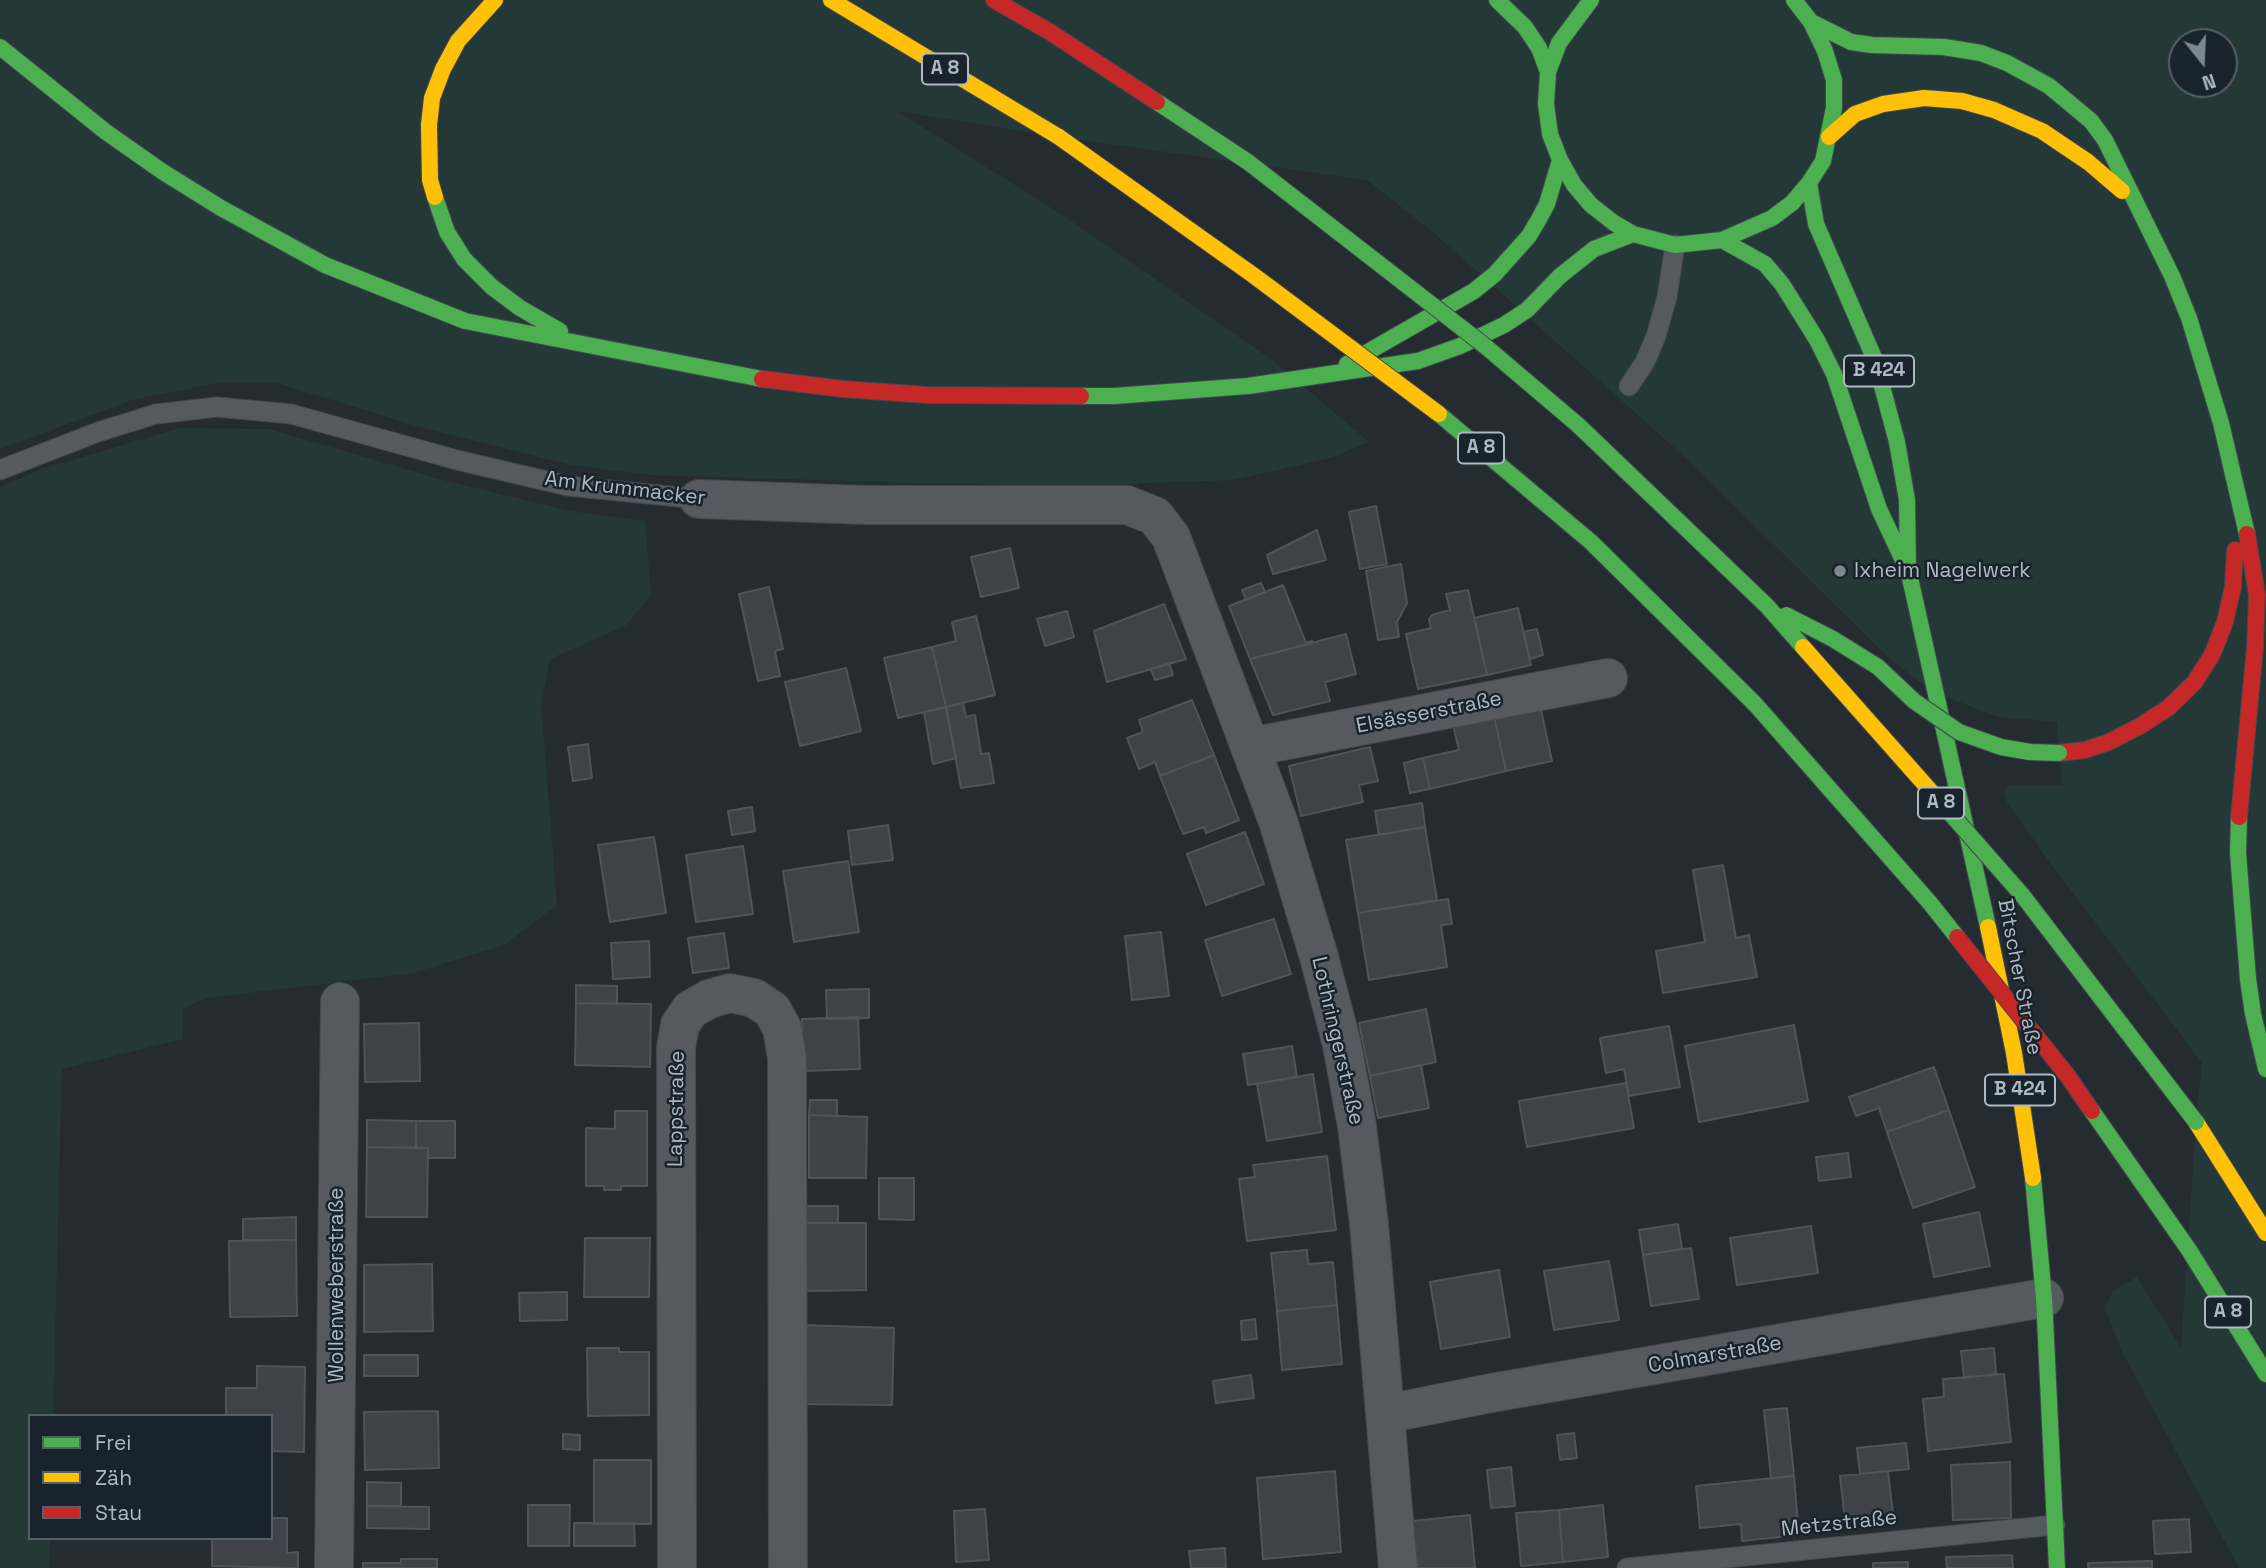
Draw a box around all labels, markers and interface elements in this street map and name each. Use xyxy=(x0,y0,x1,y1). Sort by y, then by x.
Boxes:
north arrow xyxy=(2168,28,2238,98)
road number: A 8 xyxy=(922,54,968,85)
text: N xyxy=(2199,68,2219,95)
road number: B 424 xyxy=(1844,356,1914,386)
road number: A 8 xyxy=(1458,432,1504,463)
street label: Am Krummacker xyxy=(543,467,707,511)
place label: Ixheim Nagelwerk xyxy=(1854,558,2031,584)
marker: Ixheim Nagelwerk xyxy=(1832,563,1848,579)
street label: Elsässerstraße xyxy=(1354,687,1504,739)
road number: A 8 xyxy=(1918,788,1964,818)
street label: Bitscher Straße xyxy=(1991,897,2047,1057)
street label: Lothringerstraße xyxy=(1305,954,1369,1128)
street label: Lappstraße xyxy=(663,1051,691,1167)
road number: B 424 xyxy=(1985,1074,2055,1106)
street label: Wollenweberstraße xyxy=(324,1187,350,1383)
road number: A 8 xyxy=(2205,1296,2251,1328)
street label: Colmarstraße xyxy=(1646,1331,1784,1379)
legend xyxy=(28,1414,273,1540)
text: Frei xyxy=(95,1429,131,1456)
text: Zäh xyxy=(95,1464,132,1491)
text: Stau xyxy=(95,1499,142,1526)
street label: Metzstraße xyxy=(1780,1505,1898,1543)

